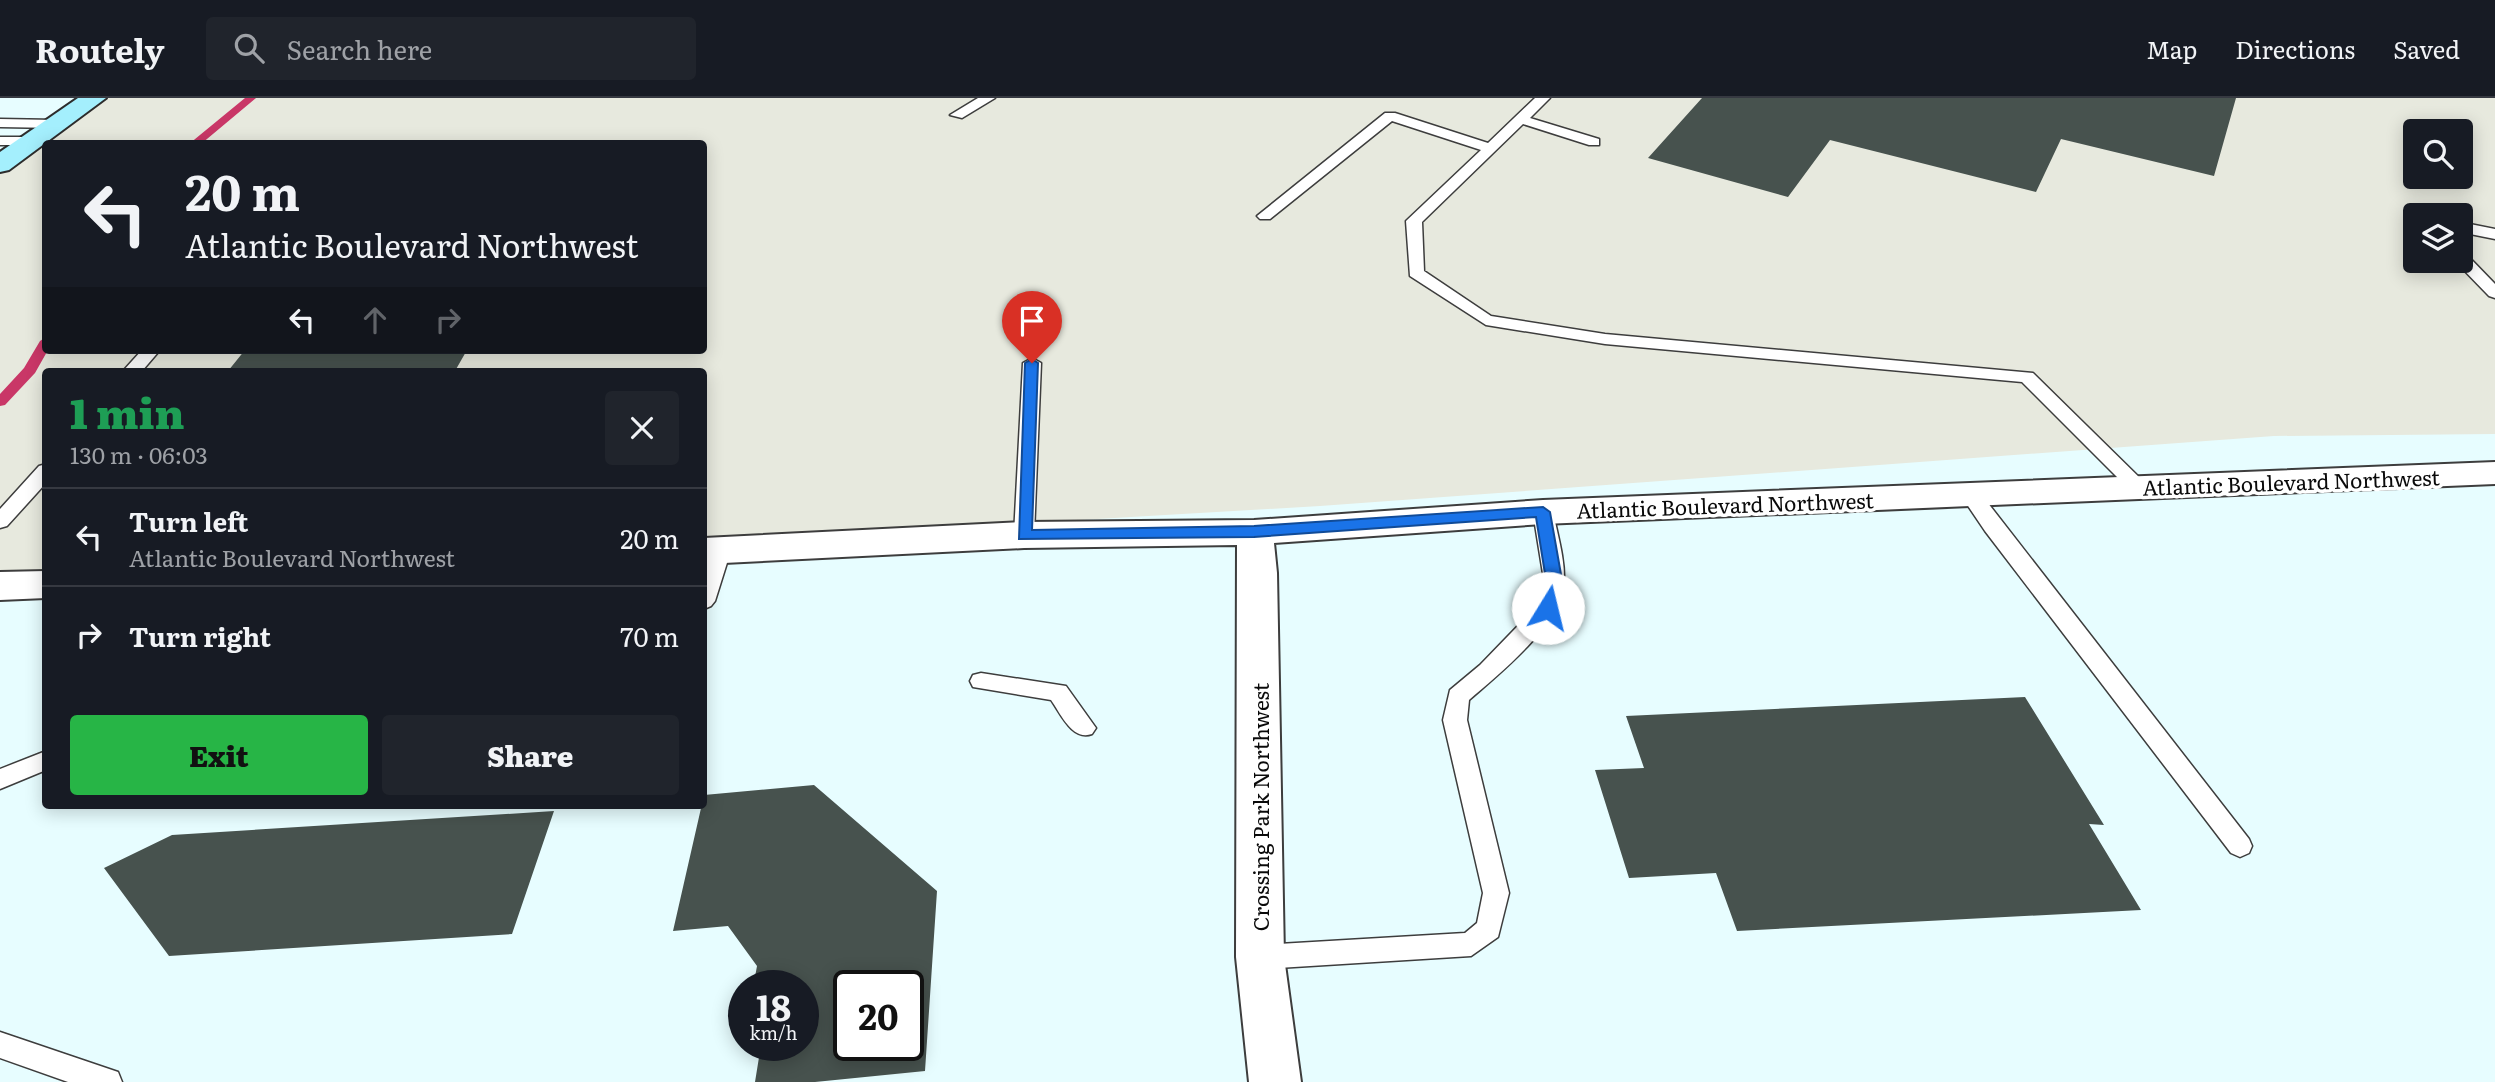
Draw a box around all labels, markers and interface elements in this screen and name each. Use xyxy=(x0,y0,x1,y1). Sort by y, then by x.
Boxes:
search box xyxy=(206,17,696,80)
text: Routely xyxy=(35,24,164,73)
icon: search xyxy=(230,29,268,67)
text: Search here xyxy=(286,29,432,68)
text: Map xyxy=(2146,31,2197,66)
text: Directions xyxy=(2235,31,2355,66)
text: Saved xyxy=(2393,31,2460,66)
map controls xyxy=(2403,119,2473,273)
button: search xyxy=(2403,119,2473,189)
text: 20 m xyxy=(185,153,300,226)
icon: left xyxy=(70,168,161,259)
button: layers xyxy=(2403,203,2473,273)
text: Atlantic Boulevard Northwest xyxy=(185,220,638,268)
pin xyxy=(1002,291,1062,363)
icon: left xyxy=(283,301,321,339)
icon: ahead xyxy=(356,301,394,339)
icon: right xyxy=(429,301,467,339)
icon: arrive xyxy=(1013,302,1051,340)
text: 1 min xyxy=(70,380,185,442)
button: close xyxy=(605,391,679,465)
text: 130 m · 06:03 xyxy=(70,437,208,471)
street label: Atlantic Boulevard Northwest xyxy=(2142,460,2441,502)
street label: Atlantic Boulevard Northwest xyxy=(1576,483,1875,525)
text: Turn left xyxy=(129,501,248,540)
icon: left xyxy=(70,518,108,556)
text: 20 m xyxy=(620,518,679,557)
text: Atlantic Boulevard Northwest xyxy=(129,540,455,574)
position arrow xyxy=(1511,571,1585,645)
icon: right xyxy=(70,616,108,654)
text: Turn right xyxy=(129,616,271,655)
text: 70 m xyxy=(620,616,679,655)
street label: Crossing Park Northwest xyxy=(1244,682,1275,931)
button: Exit xyxy=(70,715,368,795)
button: Share xyxy=(382,715,679,795)
speed limit sign: 20 xyxy=(833,970,924,1061)
text: 18 xyxy=(756,980,791,1032)
text: km/h xyxy=(750,1019,797,1046)

